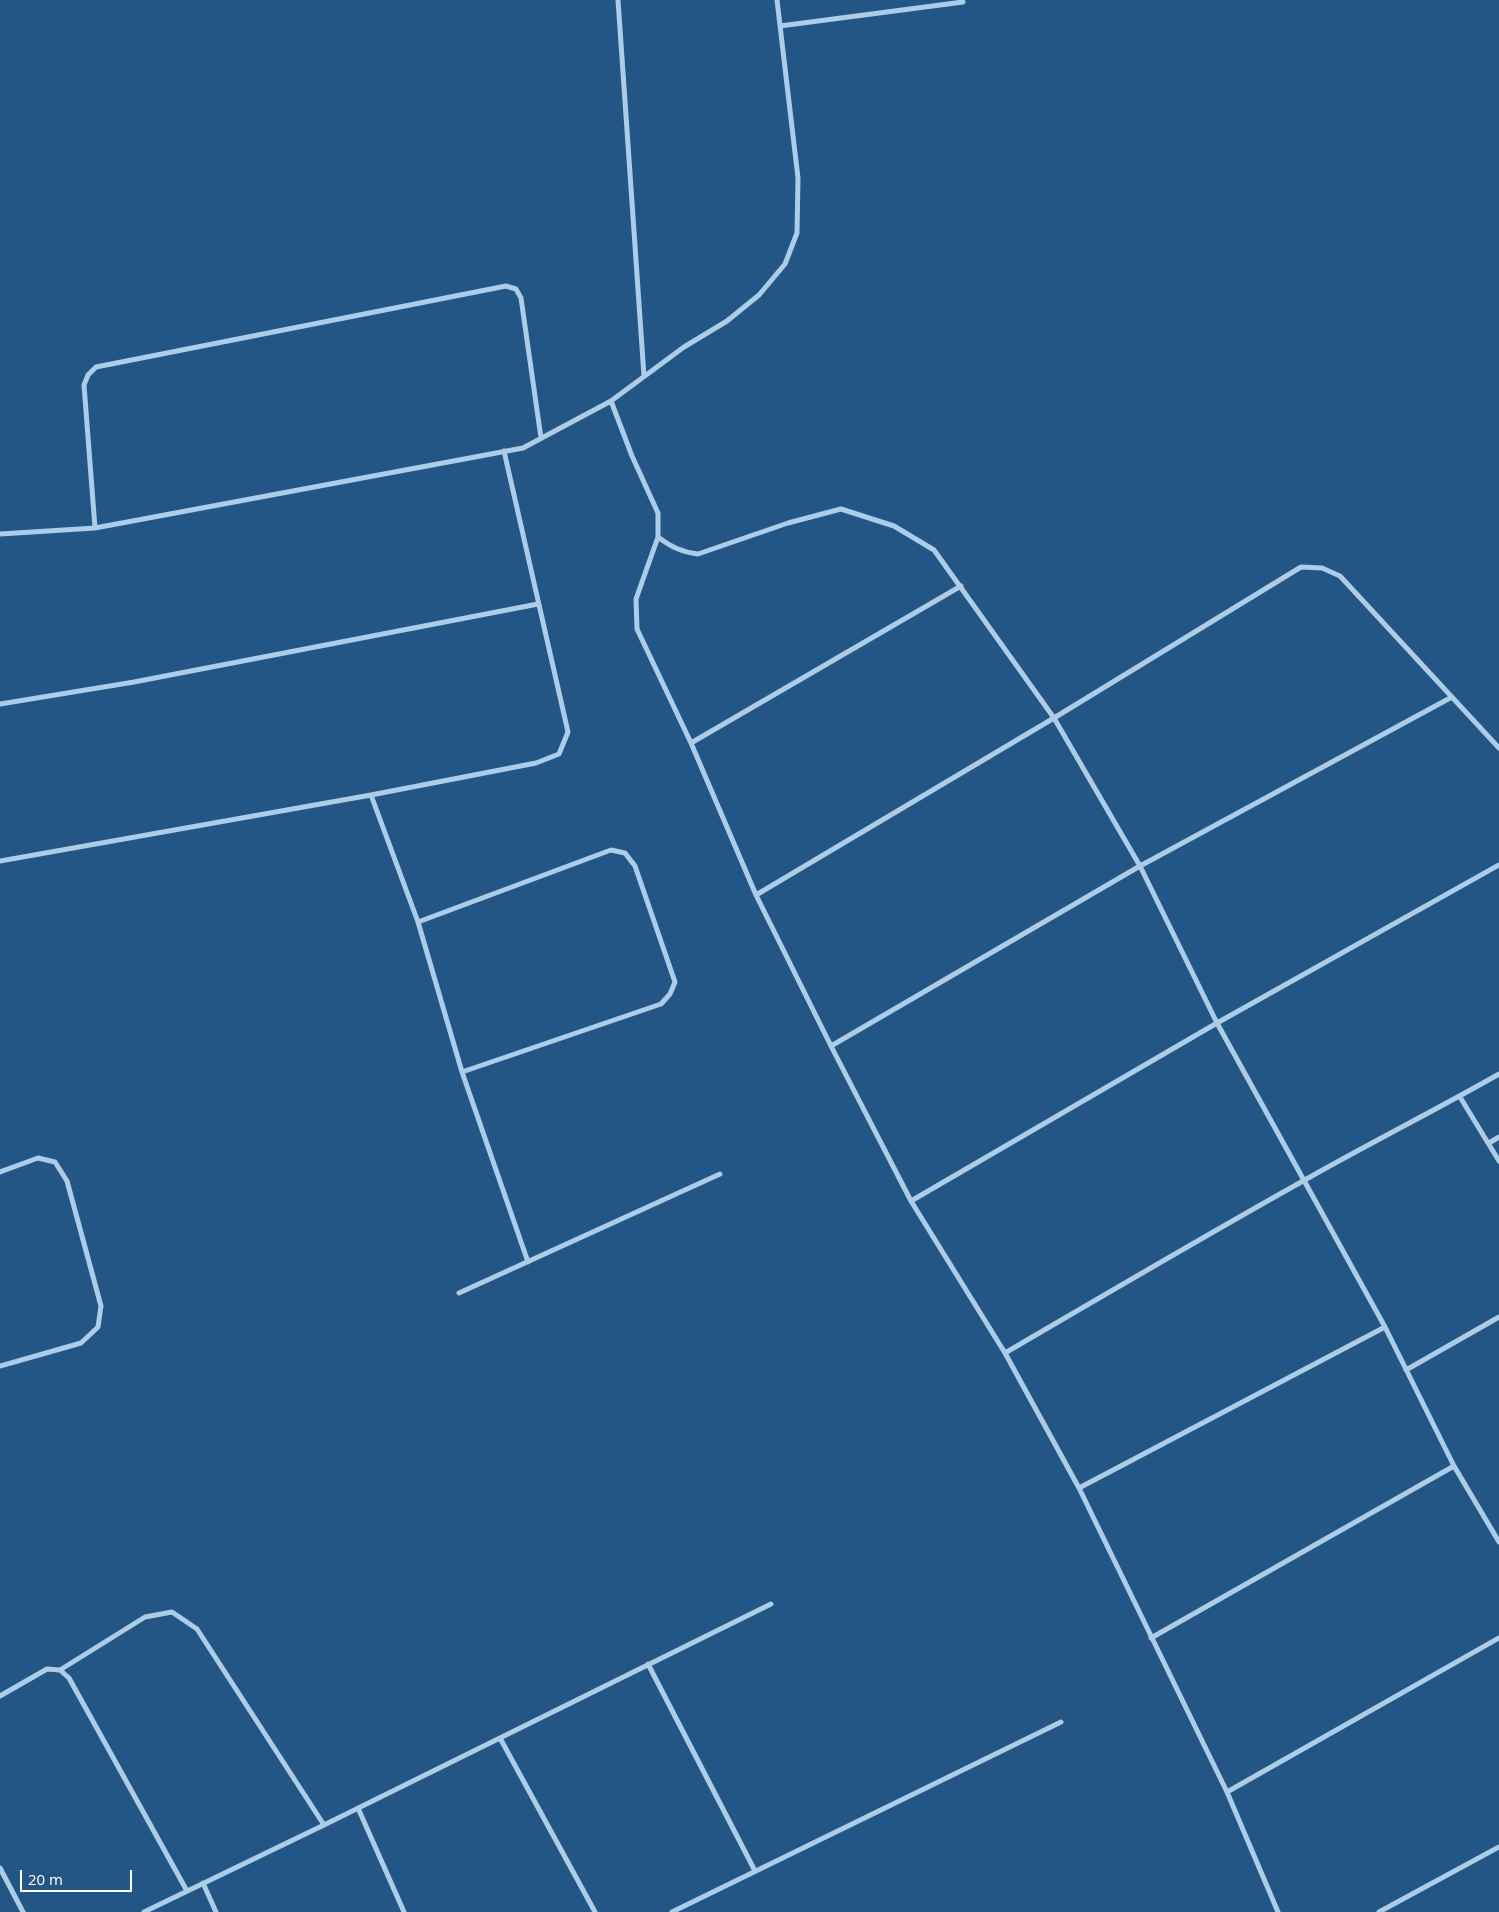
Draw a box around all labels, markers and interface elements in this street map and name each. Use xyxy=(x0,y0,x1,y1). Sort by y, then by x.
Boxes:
scale bar xyxy=(22,1860,135,1892)
text: 20 m xyxy=(28,1869,63,1889)

